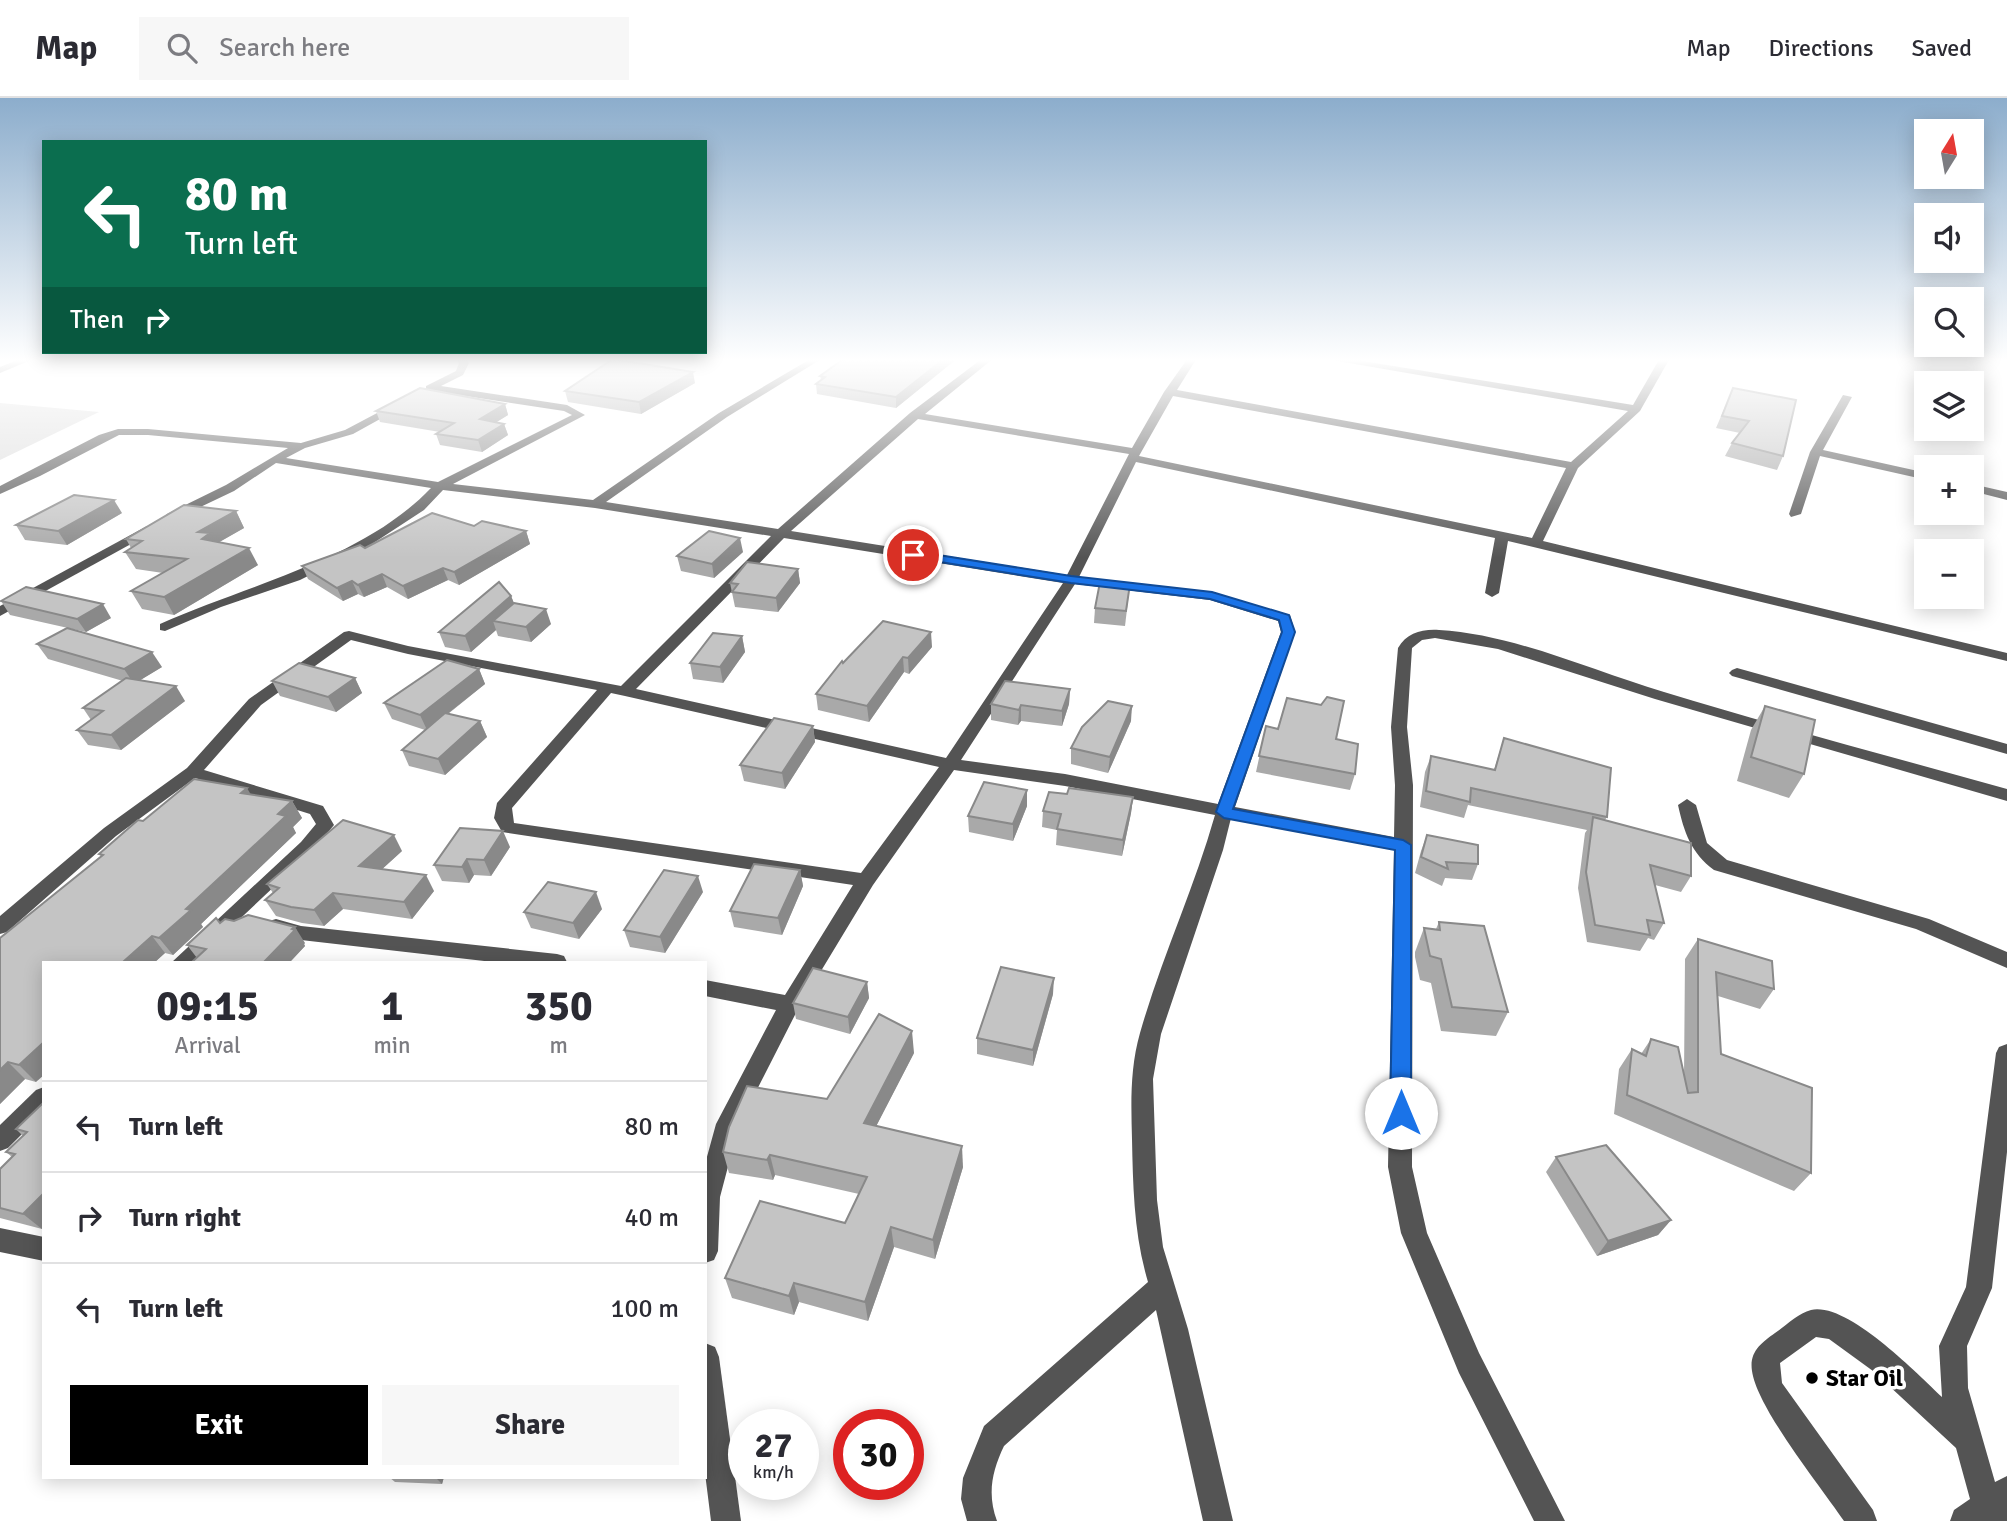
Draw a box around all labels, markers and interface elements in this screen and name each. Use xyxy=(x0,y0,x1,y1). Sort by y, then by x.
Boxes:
search box xyxy=(139,17,629,80)
text: Map xyxy=(35,28,97,69)
icon: search xyxy=(163,29,201,67)
text: Search here xyxy=(219,32,350,64)
text: Map xyxy=(1686,33,1731,63)
text: Directions xyxy=(1769,33,1874,63)
text: Saved xyxy=(1912,33,1972,63)
north arrow xyxy=(1914,119,1984,189)
map controls xyxy=(1914,119,1984,609)
text: 80 m xyxy=(185,164,288,224)
icon: left xyxy=(70,168,161,259)
button: sound xyxy=(1914,203,1984,273)
text: Turn left xyxy=(185,224,298,263)
button: search xyxy=(1914,287,1984,357)
icon: right xyxy=(138,301,176,339)
text: Then xyxy=(70,304,124,336)
button: layers xyxy=(1914,371,1984,441)
button: + xyxy=(1914,455,1984,525)
pin xyxy=(883,525,943,585)
icon: arrive xyxy=(894,536,932,574)
button: − xyxy=(1914,539,1984,609)
text: 09:15 xyxy=(156,981,259,1032)
text: 1 xyxy=(381,981,403,1032)
text: 350 xyxy=(525,981,593,1032)
text: Arrival xyxy=(175,1031,241,1060)
text: min xyxy=(373,1031,411,1060)
text: m xyxy=(550,1031,568,1060)
position arrow xyxy=(1364,1076,1438,1150)
icon: left xyxy=(70,1108,108,1146)
text: Turn left xyxy=(129,1111,223,1143)
text: 80 m xyxy=(624,1111,679,1143)
icon: right xyxy=(70,1199,108,1237)
text: Turn right xyxy=(129,1202,241,1234)
text: 40 m xyxy=(624,1202,679,1234)
icon: left xyxy=(70,1290,108,1328)
text: Turn left xyxy=(129,1293,223,1325)
text: 100 m xyxy=(610,1293,679,1325)
place label: Star Oil xyxy=(1826,1364,1903,1393)
marker: Star Oil xyxy=(1804,1370,1820,1386)
button: Exit xyxy=(70,1385,368,1465)
button: Share xyxy=(382,1385,679,1465)
speed limit sign: 30 xyxy=(833,1409,924,1500)
text: 27 xyxy=(755,1424,792,1467)
text: km/h xyxy=(753,1461,794,1483)

